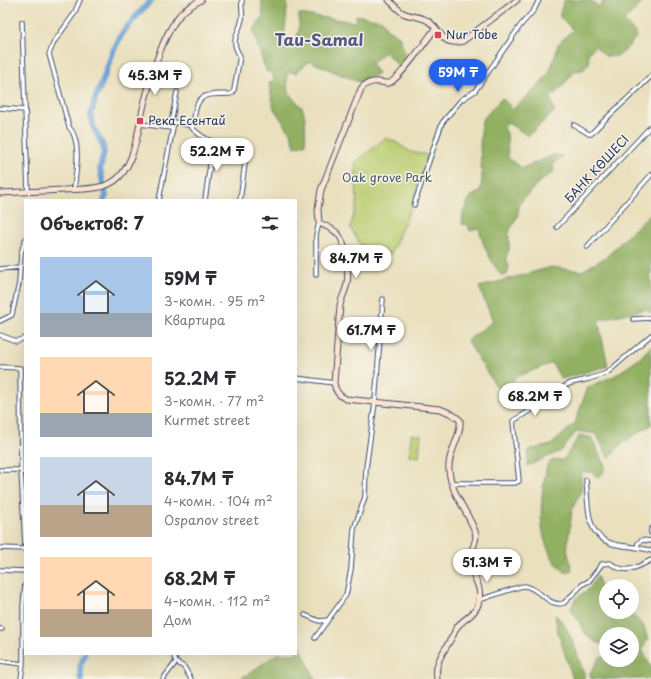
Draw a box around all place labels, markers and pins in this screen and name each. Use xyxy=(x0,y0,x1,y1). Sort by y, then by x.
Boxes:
place label: Nur Tobe xyxy=(446,25,498,43)
marker: Nur Tobe xyxy=(433,30,443,40)
pin: 59M ₸ xyxy=(430,59,486,93)
pin: 45.3M ₸ xyxy=(118,62,192,96)
place label: Река Есентай xyxy=(148,111,226,129)
marker: Река Есентай xyxy=(135,116,145,126)
pin: 52.2M ₸ xyxy=(180,138,254,172)
pin: 84.7M ₸ xyxy=(319,245,393,279)
pin: 61.7M ₸ xyxy=(334,317,408,351)
pin: 68.2M ₸ xyxy=(498,383,572,417)
pin: 51.3M ₸ xyxy=(450,549,524,583)

